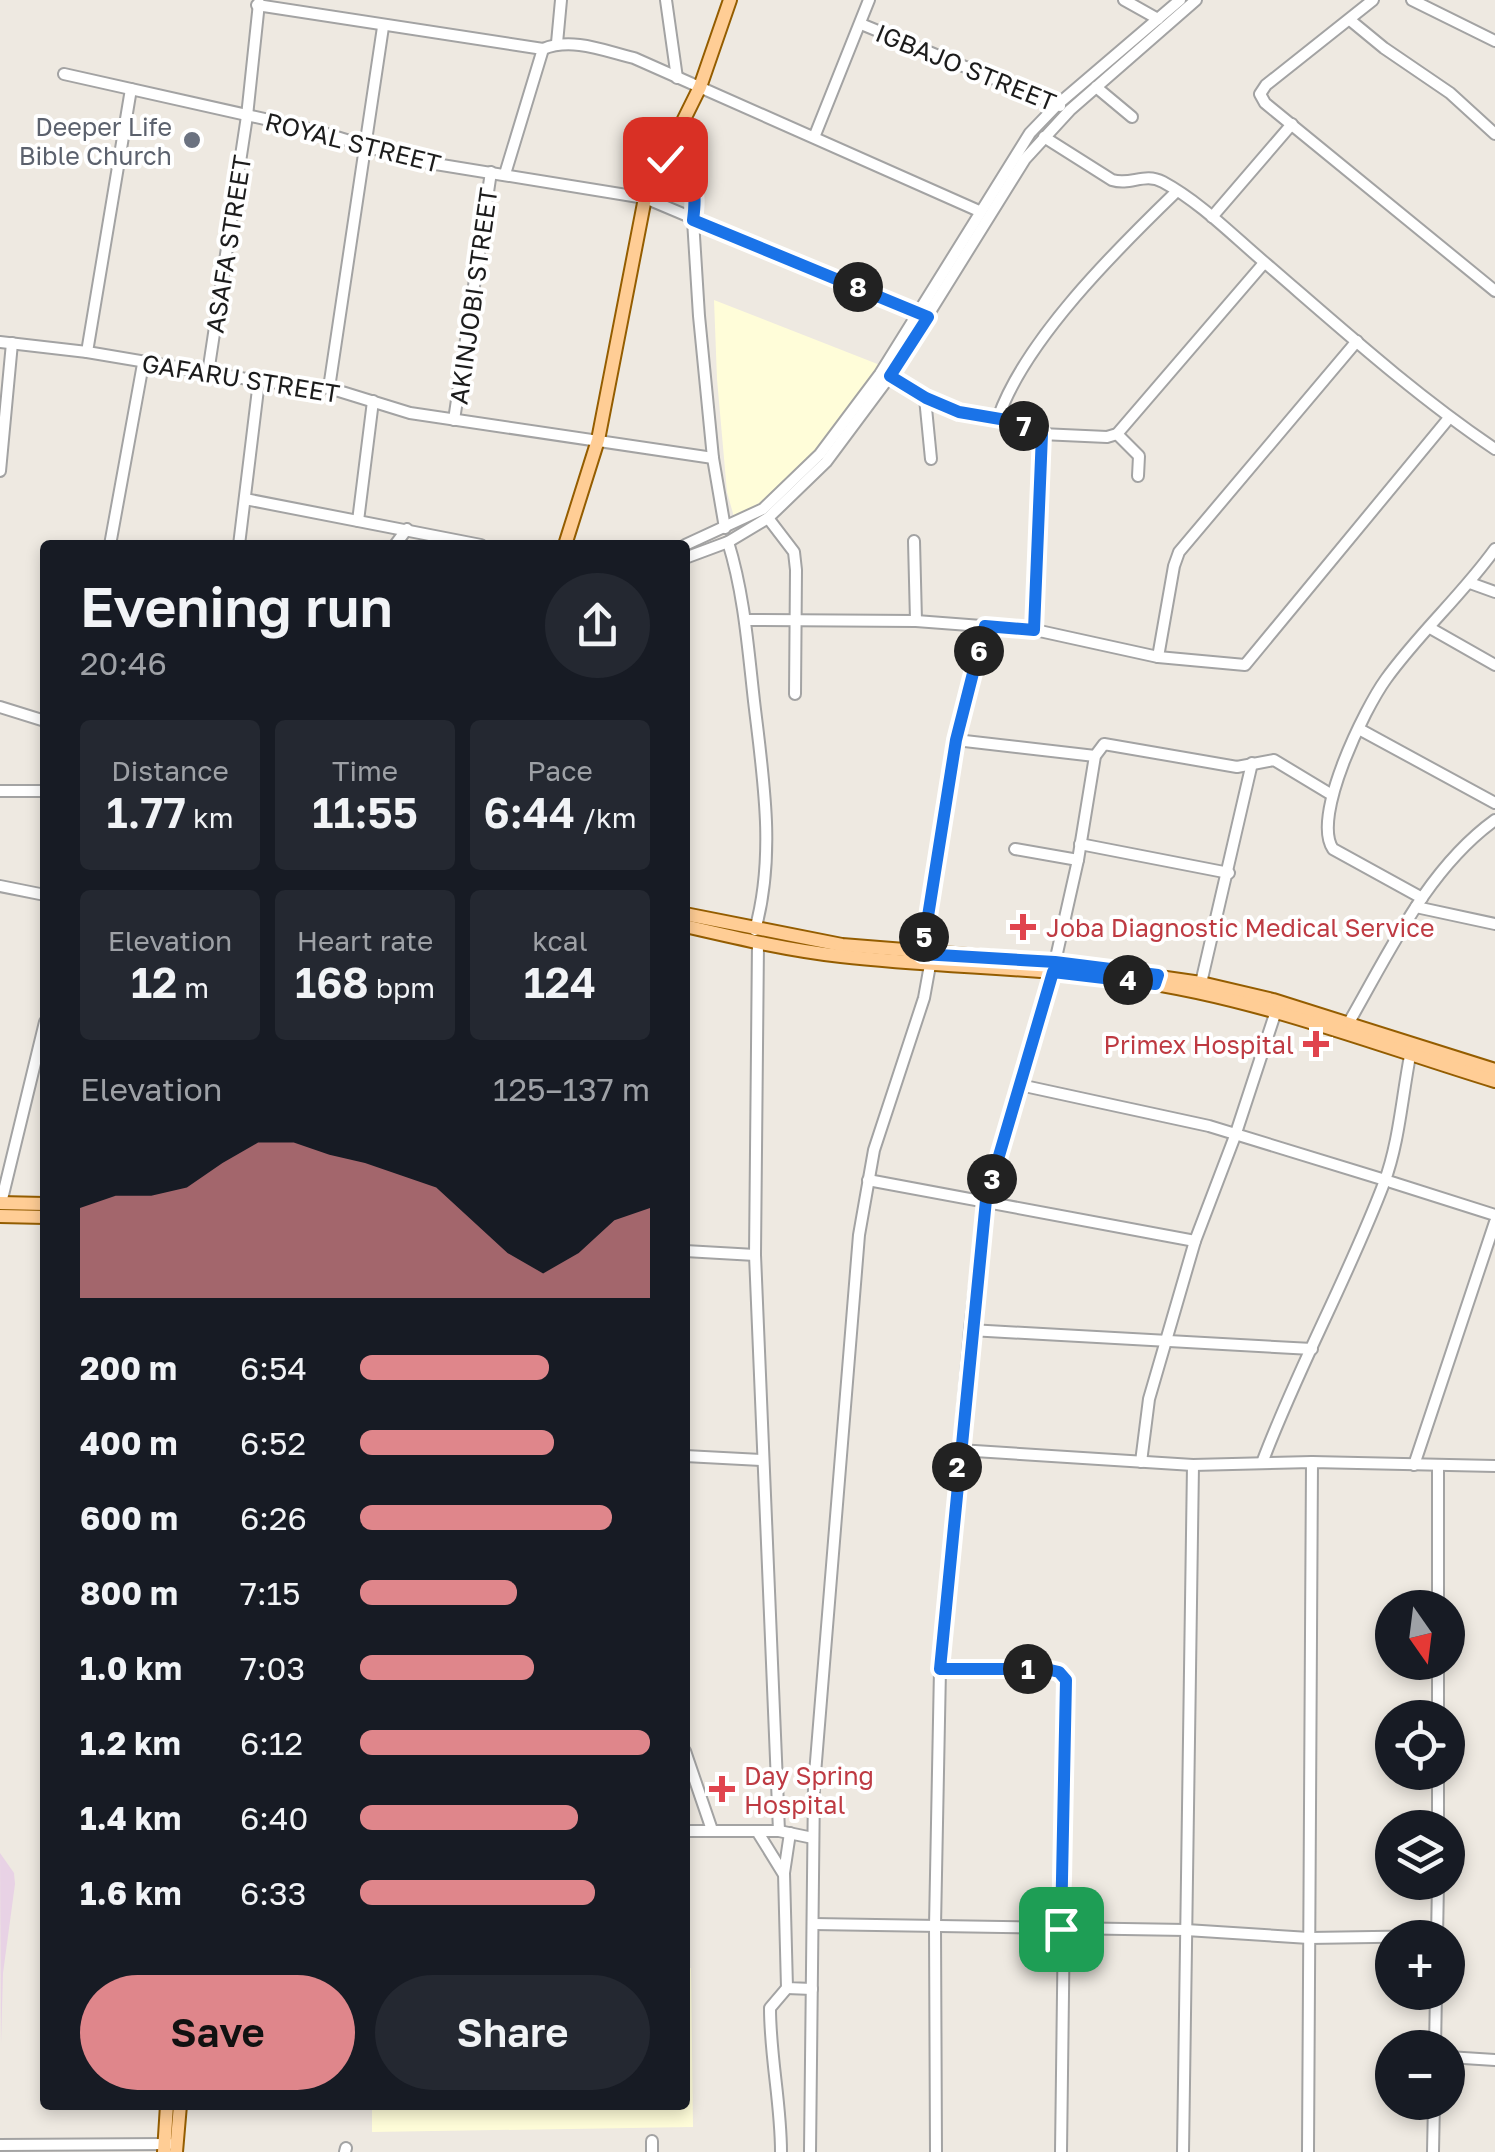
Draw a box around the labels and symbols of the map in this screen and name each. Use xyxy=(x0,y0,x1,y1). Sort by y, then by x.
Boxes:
street label: IGBAJO STREET xyxy=(871,17,1061,117)
street label: ROYAL STREET xyxy=(262,105,444,179)
place label: Deeper Life Bible Church xyxy=(19,111,172,171)
pin xyxy=(623,117,708,202)
marker: Deeper Life Bible Church xyxy=(181,129,203,151)
street label: ASAFA STREET xyxy=(199,153,257,335)
street label: AKINJOBI STREET xyxy=(442,186,504,406)
pin: 8 xyxy=(833,262,883,312)
street label: GAFARU STREET xyxy=(140,347,342,409)
pin: 7 xyxy=(999,401,1049,451)
pin: 6 xyxy=(954,626,1004,676)
pin: 5 xyxy=(899,912,949,962)
place label: Joba Diagnostic Medical Service xyxy=(1046,912,1434,943)
marker: Joba Diagnostic Medical Service xyxy=(1010,914,1036,940)
pin: 4 xyxy=(1103,955,1153,1005)
place label: Primex Hospital xyxy=(1104,1029,1294,1060)
marker: Primex Hospital xyxy=(1303,1031,1329,1057)
pin: 3 xyxy=(967,1154,1017,1204)
pin: 2 xyxy=(932,1442,982,1492)
north arrow xyxy=(1375,1590,1465,1680)
pin: 1 xyxy=(1003,1644,1053,1694)
place label: Day Spring Hospital xyxy=(744,1760,874,1820)
marker: Day Spring Hospital xyxy=(709,1776,735,1802)
pin xyxy=(1019,1887,1104,1972)

